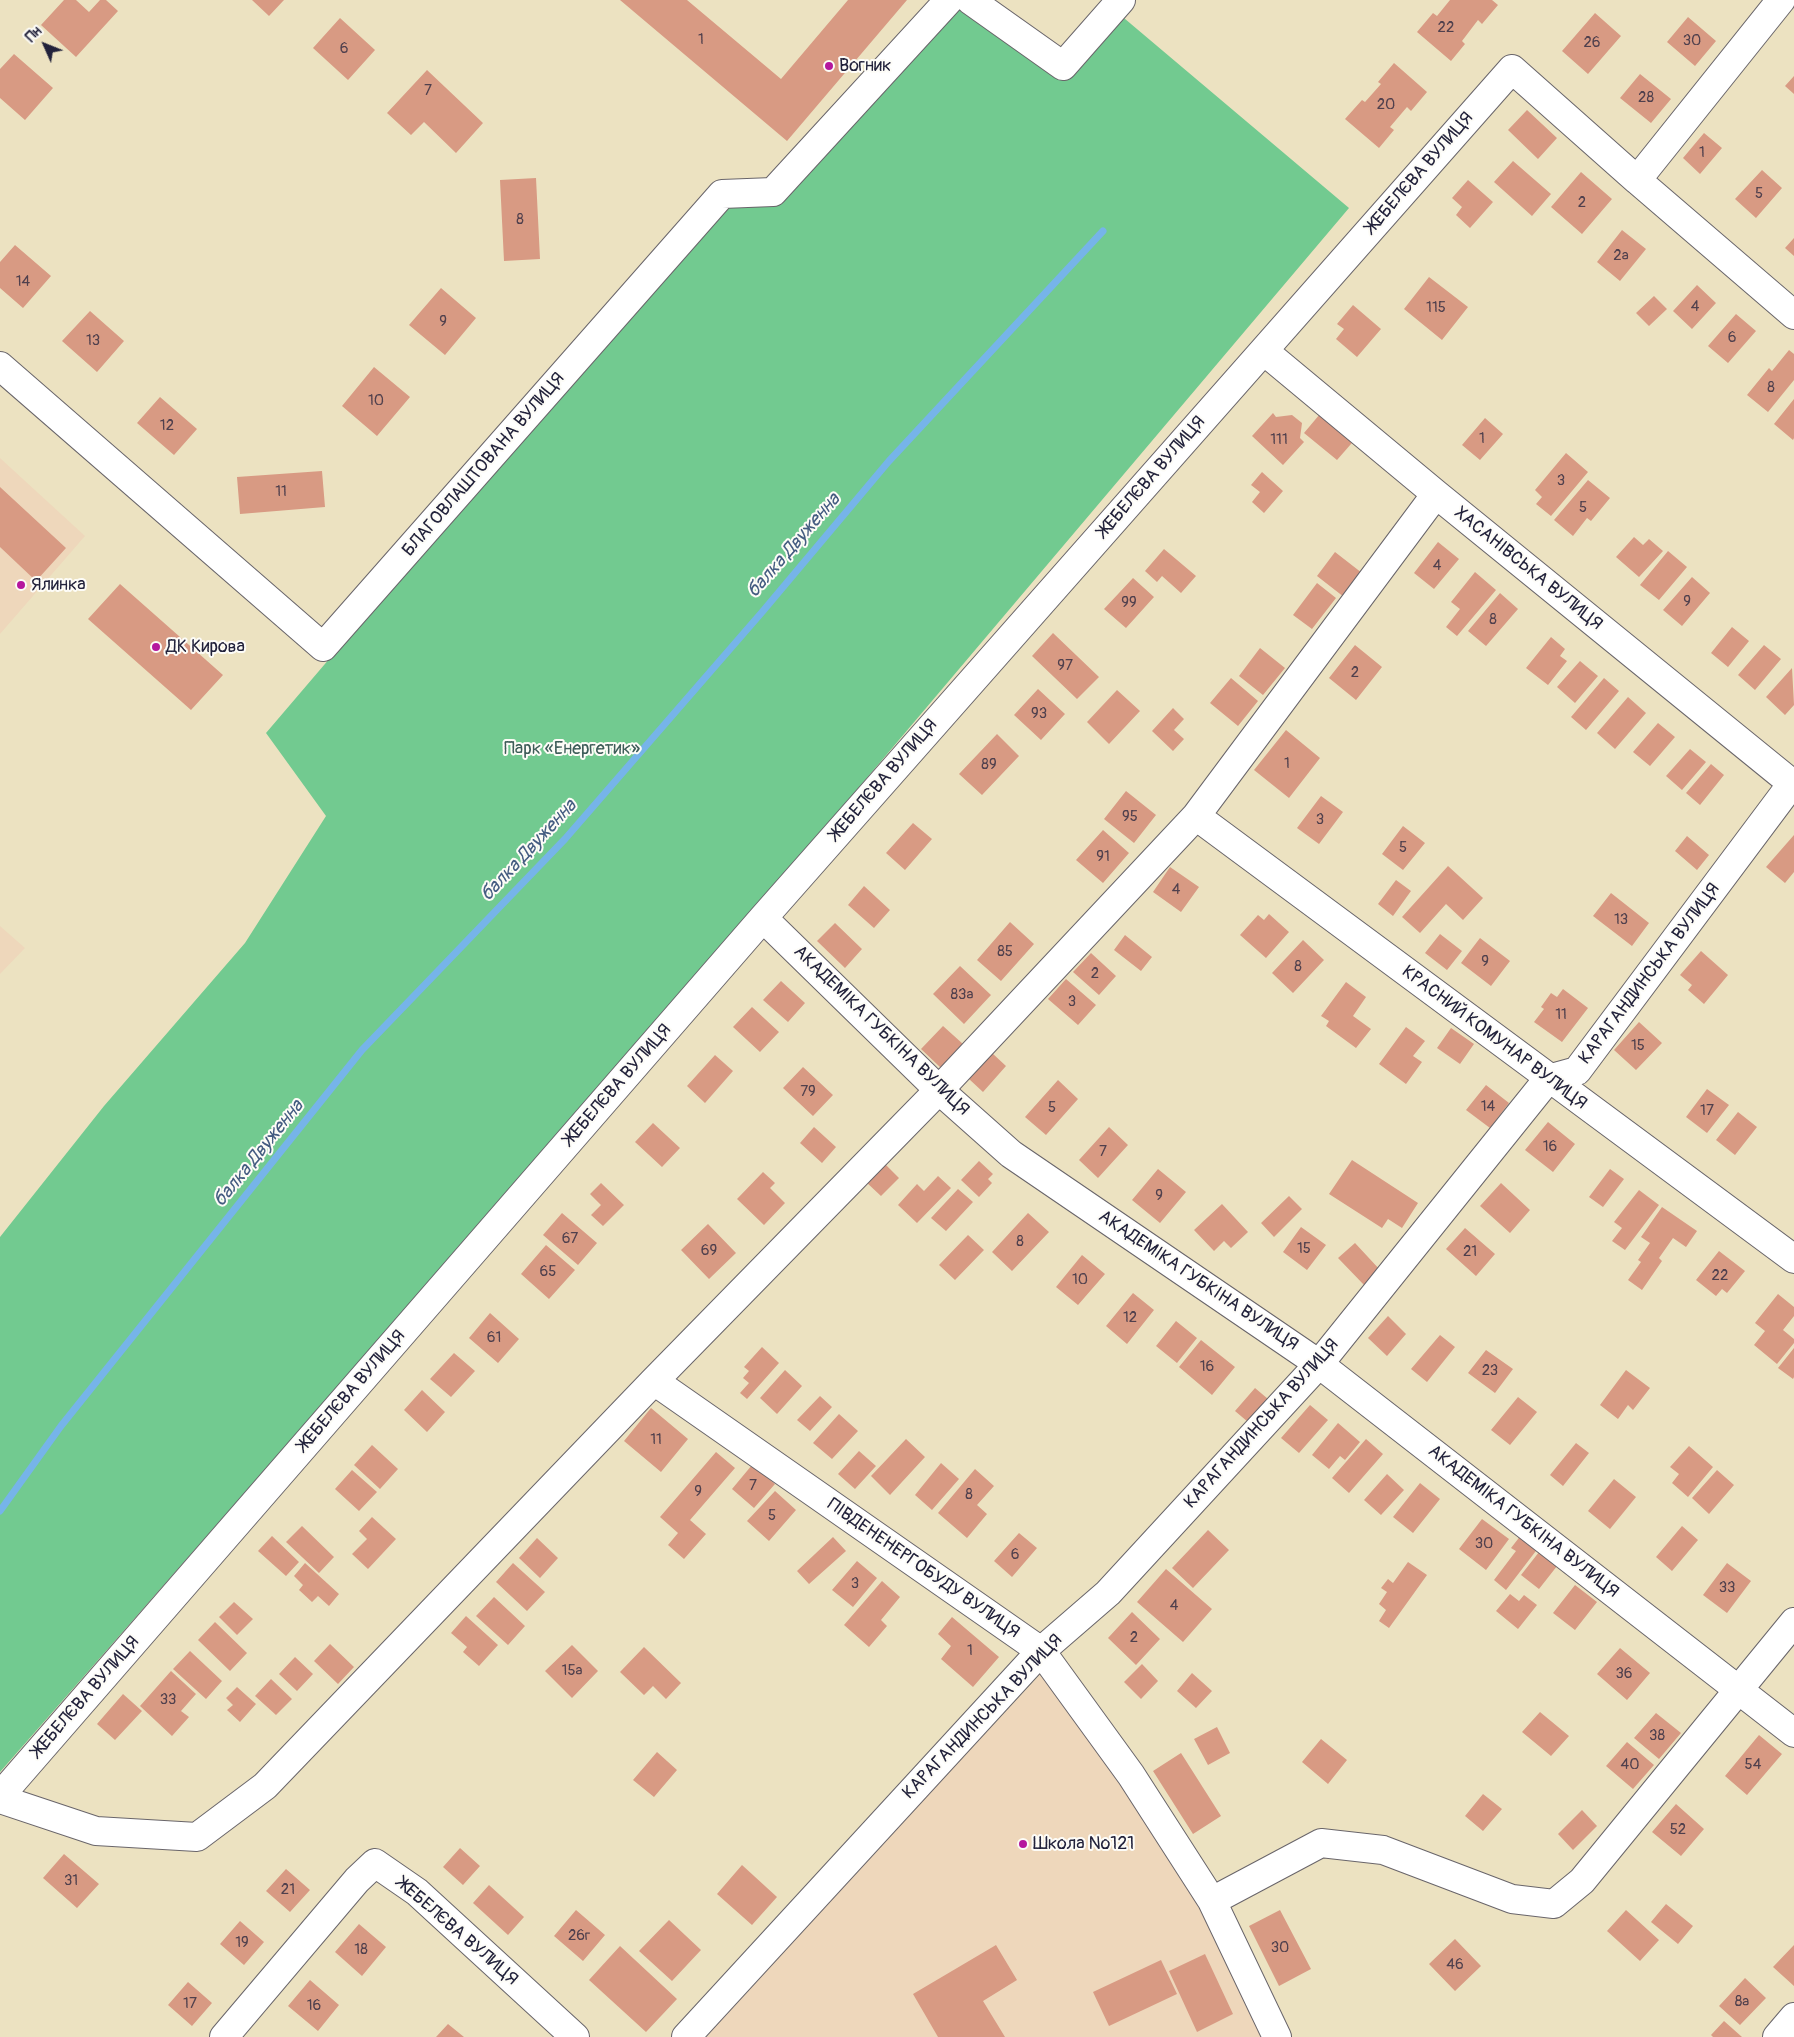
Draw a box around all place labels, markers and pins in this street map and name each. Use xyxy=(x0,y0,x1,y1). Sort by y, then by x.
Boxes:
place label: Вогник xyxy=(839,55,891,77)
marker: Вогник xyxy=(823,60,835,72)
place label: Ялинка xyxy=(31,574,86,596)
marker: Ялинка xyxy=(15,579,27,591)
place label: ДК Кирова xyxy=(166,636,245,658)
marker: ДК Кирова xyxy=(150,641,162,653)
place label: Школа №121 xyxy=(1033,1833,1134,1855)
marker: Школа №121 xyxy=(1017,1838,1029,1850)

